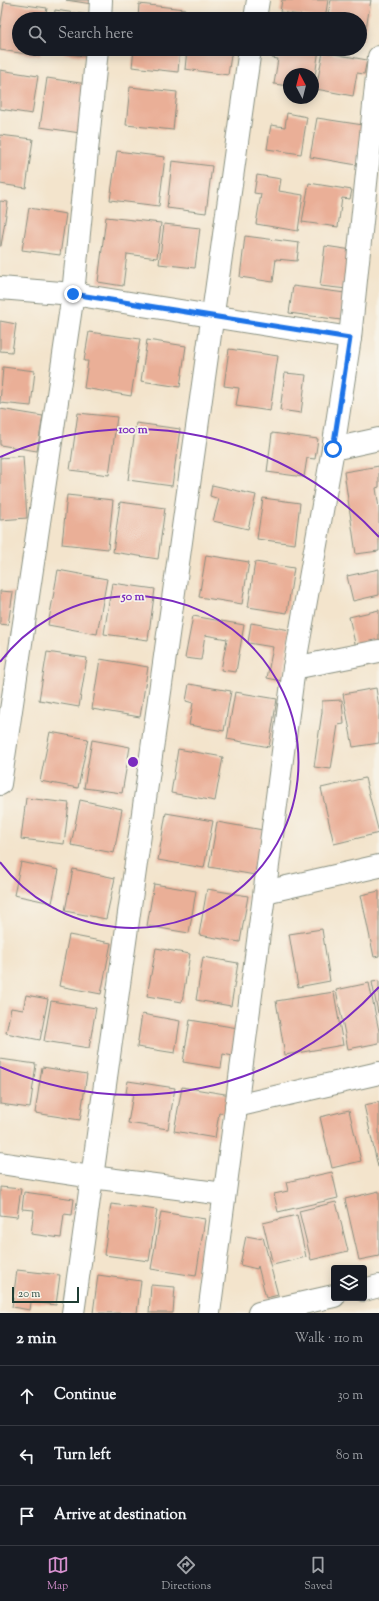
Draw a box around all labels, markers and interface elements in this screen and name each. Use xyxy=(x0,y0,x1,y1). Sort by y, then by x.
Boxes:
search box xyxy=(12,12,367,56)
icon: search xyxy=(26,23,48,45)
text: Search here xyxy=(58,24,133,45)
north arrow xyxy=(283,68,319,104)
route end xyxy=(64,285,82,303)
text: 100 m xyxy=(117,421,148,439)
route start xyxy=(324,440,342,458)
text: 50 m xyxy=(121,588,145,606)
centre of rings xyxy=(126,755,140,769)
map controls xyxy=(331,1265,367,1301)
button: layers xyxy=(331,1265,367,1301)
scale bar xyxy=(12,1285,79,1304)
text: 20 m xyxy=(18,1286,40,1302)
text: 2 min xyxy=(16,1327,57,1351)
text: Walk · 110 m xyxy=(295,1330,363,1348)
icon: ahead xyxy=(16,1385,38,1407)
text: Continue xyxy=(54,1385,116,1406)
text: 30 m xyxy=(337,1387,363,1405)
icon: left xyxy=(16,1445,38,1467)
text: Turn left xyxy=(54,1445,111,1466)
text: 80 m xyxy=(336,1447,363,1465)
icon: arrive xyxy=(16,1505,38,1527)
text: Arrive at destination xyxy=(54,1505,187,1526)
tab: Map xyxy=(47,1554,69,1594)
tab: Directions xyxy=(162,1554,211,1594)
tab: Saved xyxy=(304,1554,332,1594)

